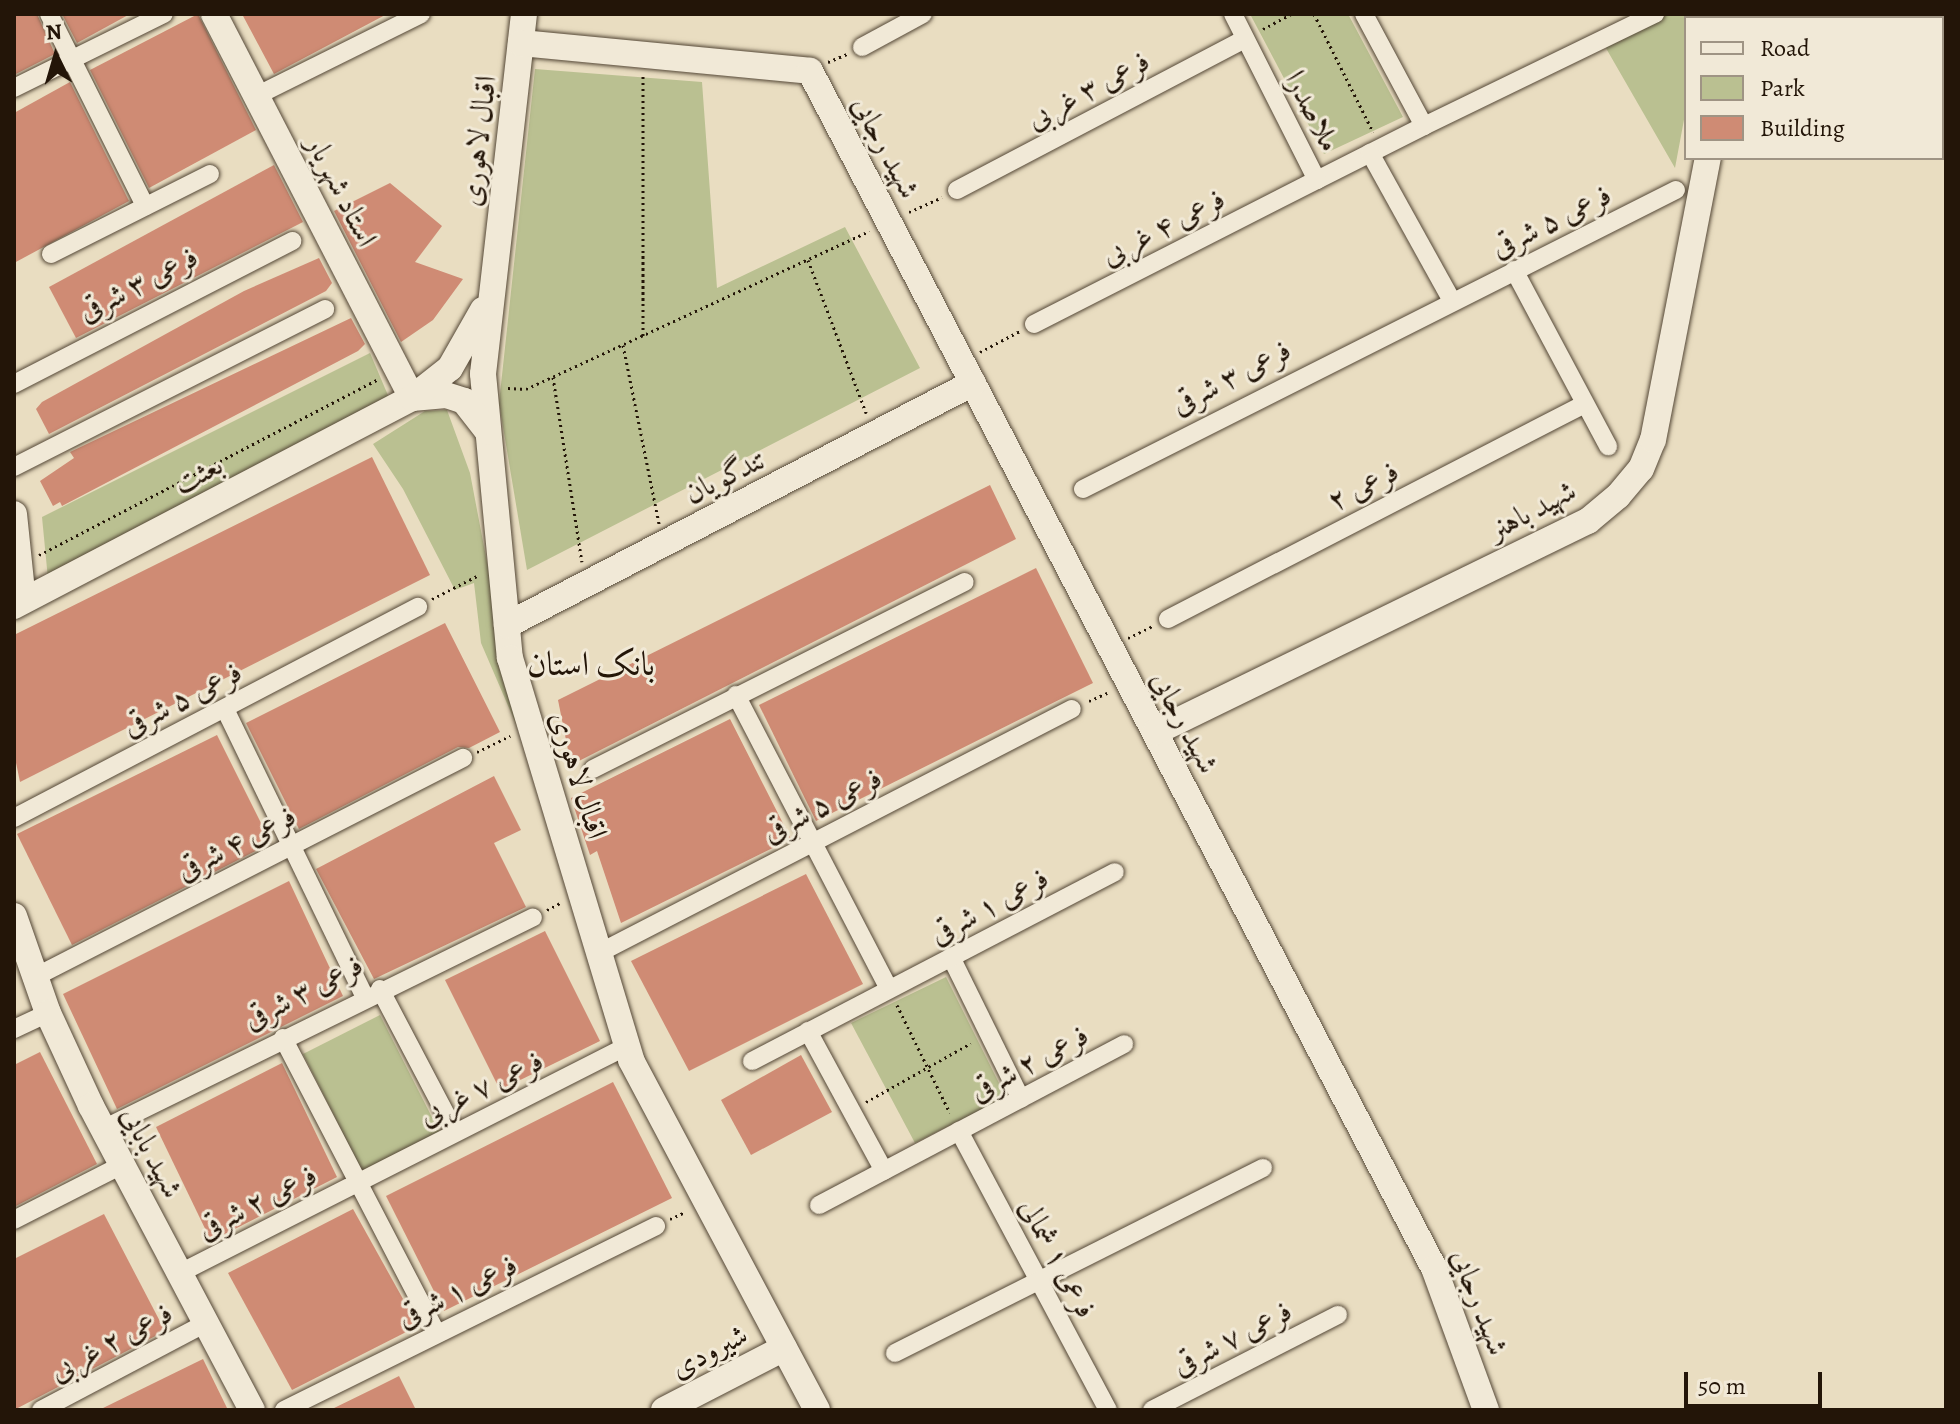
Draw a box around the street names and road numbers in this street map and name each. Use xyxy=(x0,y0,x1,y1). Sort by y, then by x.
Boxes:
street label: فرعی ۳ غربی xyxy=(1020,43,1156,137)
street label: ملاصدرا xyxy=(1277,65,1349,157)
street label: اقبال لاهوری xyxy=(452,73,504,209)
street label: شهید رجایی xyxy=(844,90,928,204)
street label: استاد شهریار xyxy=(299,129,385,253)
street label: فرعی ۵ شرقی xyxy=(1485,177,1617,265)
street label: فرعی ۴ غربی xyxy=(1095,181,1231,273)
street label: فرعی ۳ شرقی xyxy=(72,239,204,329)
street label: فرعی ۳ شرقی xyxy=(1165,332,1297,422)
street label: تندگویان xyxy=(678,440,772,512)
street label: بعثت xyxy=(167,446,229,502)
street label: فرعی ۲ xyxy=(1322,453,1404,519)
street label: شهید باهنر xyxy=(1482,472,1582,548)
street label: فرعی ۵ شرقی xyxy=(116,654,248,744)
street label: شهید رجایی xyxy=(1143,665,1227,779)
street label: اقبال لاهوری xyxy=(543,707,615,843)
street label: فرعی ۵ شرقی xyxy=(756,760,888,850)
street label: فرعی ۴ شرقی xyxy=(170,798,302,888)
street label: فرعی ۱ شرقی xyxy=(924,860,1054,952)
street label: فرعی ۳ شرقی xyxy=(237,947,369,1037)
street label: فرعی ۲ شرقی xyxy=(964,1017,1094,1109)
street label: فرعی ۷ غربی xyxy=(413,1042,549,1134)
street label: شهید بابایی xyxy=(113,1100,191,1204)
street label: فرعی ۲ شرقی xyxy=(191,1157,323,1247)
street label: فرعی ۱ شمالی xyxy=(1012,1192,1104,1324)
street label: شهید رجایی xyxy=(1443,1244,1517,1360)
street label: فرعی ۱ شرقی xyxy=(391,1247,523,1335)
street label: فرعی ۷ شرقی xyxy=(1166,1293,1298,1383)
street label: فرعی ۲ غربی xyxy=(43,1295,179,1389)
street label: شیرودی xyxy=(664,1316,754,1386)

